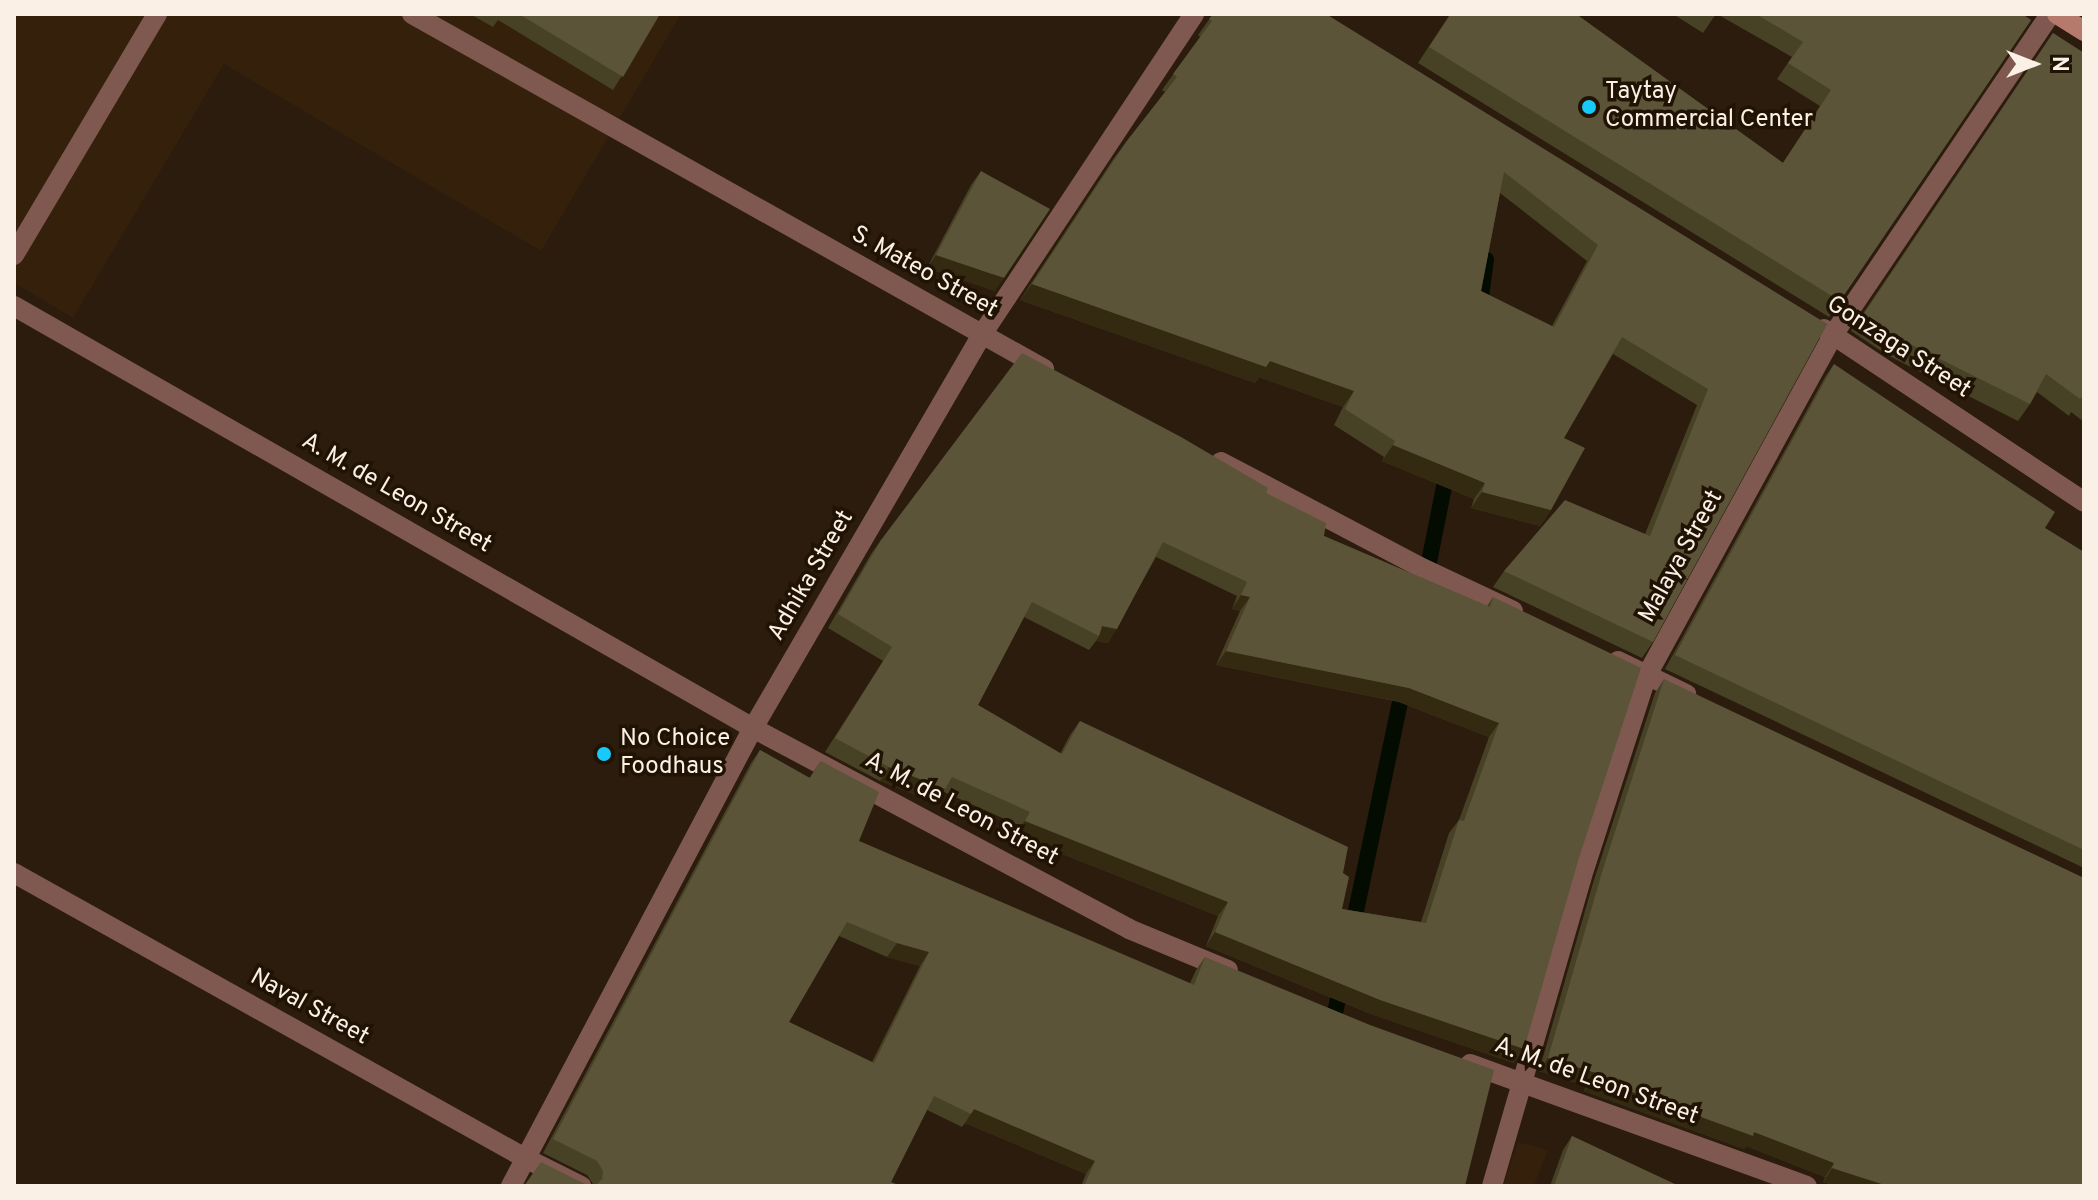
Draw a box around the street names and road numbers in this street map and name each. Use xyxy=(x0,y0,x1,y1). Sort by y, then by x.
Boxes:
street label: S. Mateo Street xyxy=(846,221,1002,325)
street label: Gonzaga Street xyxy=(1820,291,1976,405)
street label: A. M. de Leon Street xyxy=(296,428,496,560)
street label: Malaya Street xyxy=(1634,486,1730,628)
street label: Adhika Street xyxy=(763,506,861,646)
street label: A. M. de Leon Street xyxy=(859,747,1063,873)
street label: Naval Street xyxy=(245,964,373,1052)
street label: A. M. de Leon Street xyxy=(1490,1032,1702,1132)

